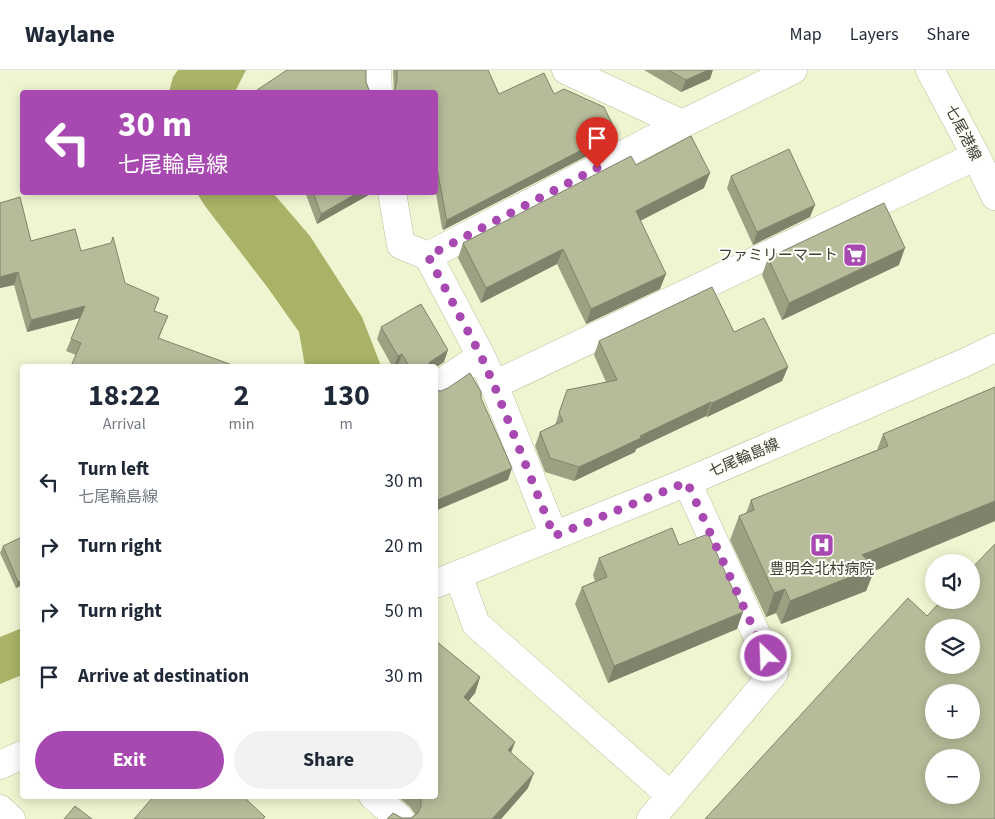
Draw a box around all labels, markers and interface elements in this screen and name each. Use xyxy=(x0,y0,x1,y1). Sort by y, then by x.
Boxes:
text: Waylane xyxy=(25,17,115,52)
text: Map xyxy=(790,22,822,47)
text: Layers xyxy=(850,22,899,47)
text: Share xyxy=(927,22,970,47)
text: 30 m xyxy=(118,100,192,150)
street label: 七尾港線 xyxy=(940,101,986,165)
icon: left xyxy=(35,110,100,175)
pin xyxy=(576,117,618,168)
icon: arrive xyxy=(583,124,611,152)
text: 七尾輪島線 xyxy=(118,149,228,181)
supermarket icon: ファミリーマート xyxy=(842,242,868,268)
place label: ファミリーマート xyxy=(718,245,838,266)
text: 18:22 xyxy=(88,374,160,417)
text: 2 xyxy=(233,374,249,417)
text: 130 xyxy=(322,374,370,417)
text: Arrival xyxy=(103,413,146,435)
text: min xyxy=(228,413,254,435)
text: m xyxy=(340,413,353,435)
street label: 七尾輪島線 xyxy=(705,434,783,482)
text: Turn left xyxy=(78,456,149,483)
icon: left xyxy=(35,468,63,496)
text: 30 m xyxy=(385,468,423,495)
text: 七尾輪島線 xyxy=(78,486,158,508)
hospital icon: 豊明会北村病院 xyxy=(809,532,835,558)
icon: right xyxy=(35,533,63,561)
text: Turn right xyxy=(78,533,162,560)
text: 20 m xyxy=(385,533,423,560)
map controls xyxy=(925,554,980,804)
button: sound xyxy=(925,554,980,609)
place label: 豊明会北村病院 xyxy=(769,559,875,580)
icon: right xyxy=(35,598,63,626)
text: Turn right xyxy=(78,598,162,625)
text: 50 m xyxy=(385,598,423,625)
button: layers xyxy=(925,619,980,674)
position arrow xyxy=(739,629,791,681)
icon: arrive xyxy=(35,663,63,691)
text: Arrive at destination xyxy=(78,663,249,690)
text: 30 m xyxy=(385,663,423,690)
button: + xyxy=(925,684,980,739)
button: Exit xyxy=(35,731,224,789)
button: Share xyxy=(234,731,423,789)
button: − xyxy=(925,749,980,804)

